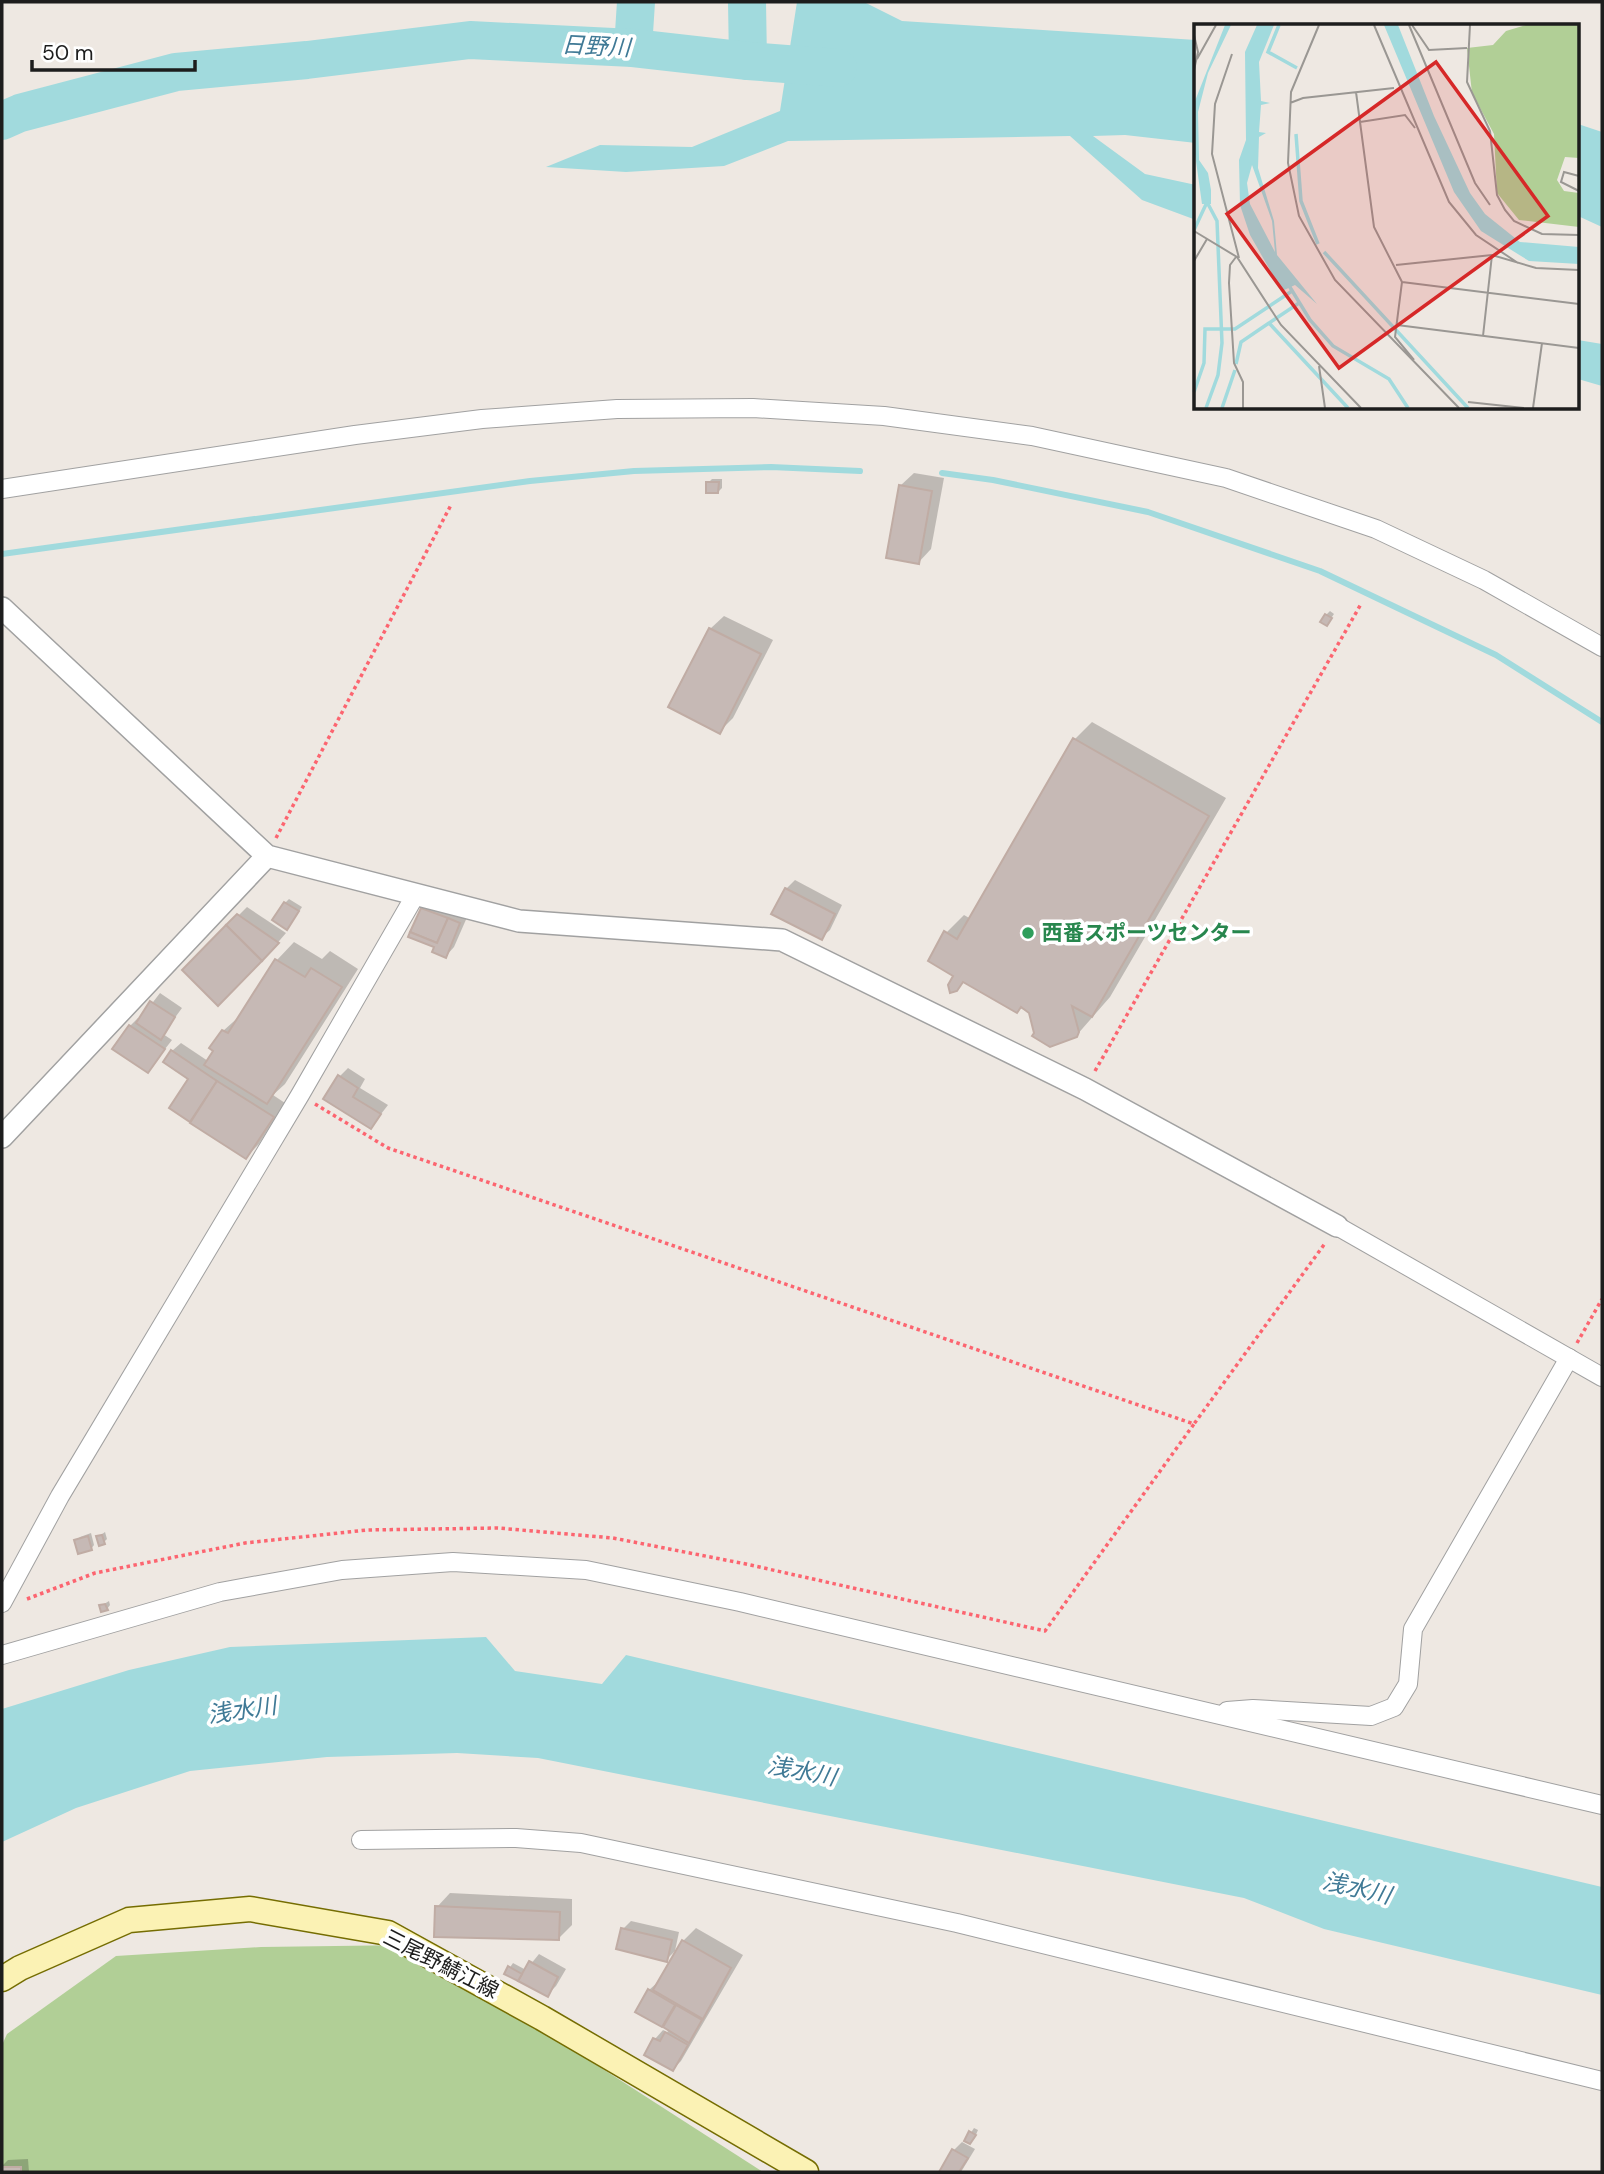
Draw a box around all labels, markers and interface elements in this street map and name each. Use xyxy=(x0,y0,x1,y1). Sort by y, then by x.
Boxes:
inset map xyxy=(1194,24,1580,410)
scale bar xyxy=(32,28,194,72)
water label: 日野川 xyxy=(561,29,634,63)
text: 50 m xyxy=(42,39,93,67)
place label: 西番スポーツセンター xyxy=(1042,919,1252,947)
marker: 西番スポーツセンター xyxy=(1020,925,1036,941)
water label: 浅水川 xyxy=(206,1690,281,1730)
water label: 浅水川 xyxy=(765,1750,842,1793)
water label: 浅水川 xyxy=(1320,1866,1397,1911)
street label: 三尾野鯖江線 xyxy=(379,1923,503,2005)

